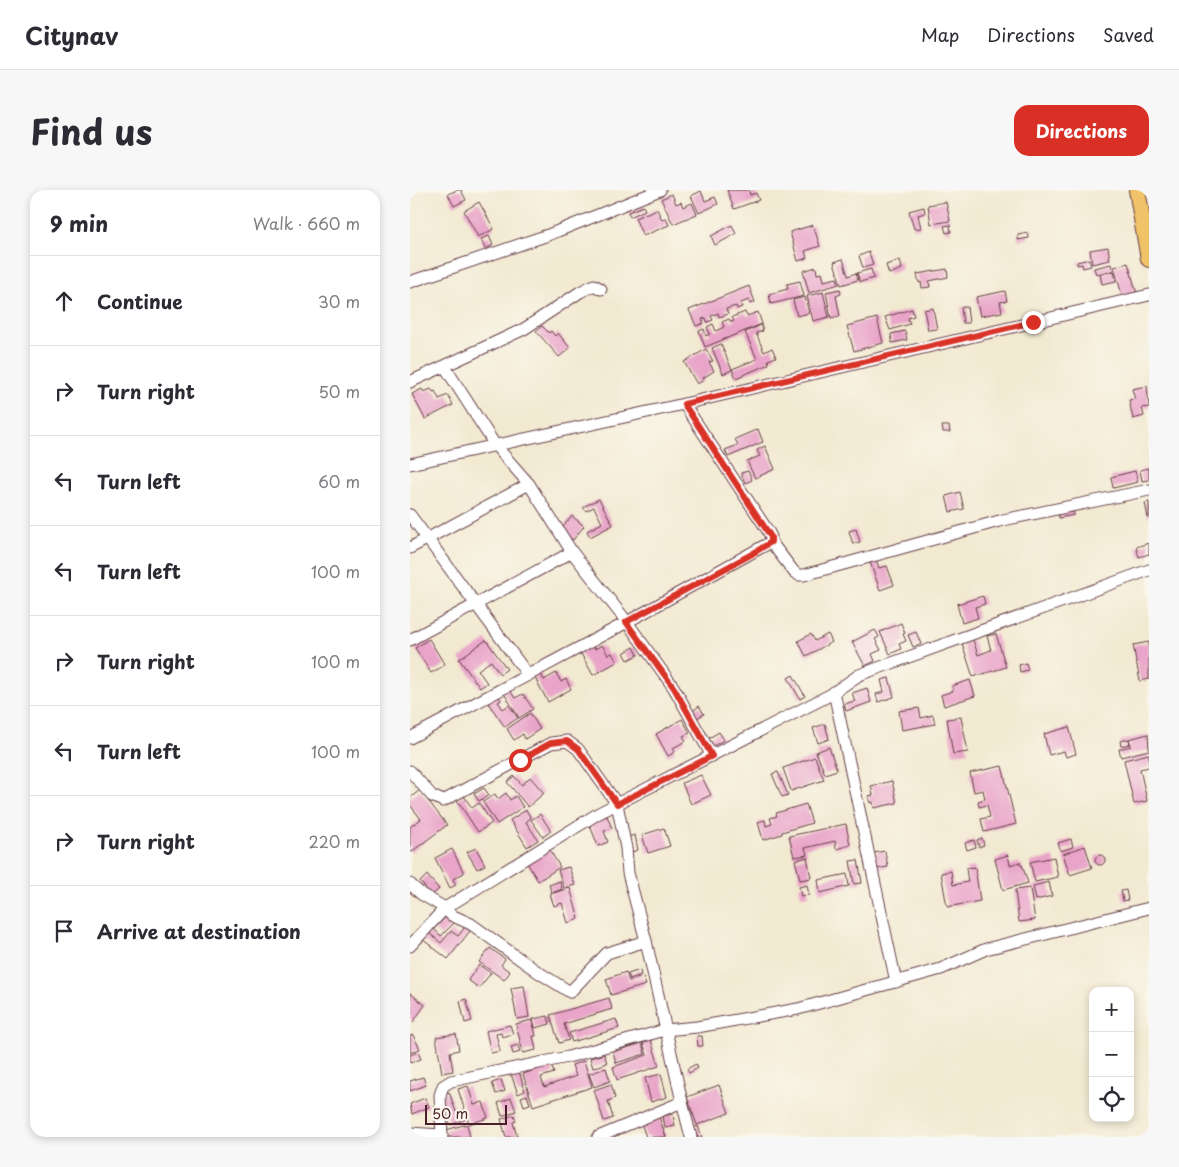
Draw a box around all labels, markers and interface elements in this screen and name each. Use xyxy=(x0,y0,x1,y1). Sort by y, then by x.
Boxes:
text: Citynav xyxy=(25,17,118,53)
text: Map xyxy=(921,21,959,48)
text: Directions xyxy=(987,21,1075,48)
text: Saved xyxy=(1103,21,1154,48)
text: Find us xyxy=(30,104,152,157)
button: Directions xyxy=(1014,105,1149,156)
text: 9 min xyxy=(50,207,108,239)
text: Walk · 660 m xyxy=(253,211,360,235)
icon: ahead xyxy=(50,287,78,315)
text: Continue xyxy=(97,287,183,315)
text: 30 m xyxy=(318,289,360,313)
route end xyxy=(1022,311,1045,334)
icon: right xyxy=(50,377,78,405)
text: Turn right xyxy=(97,377,195,405)
text: 50 m xyxy=(319,379,360,403)
icon: left xyxy=(50,467,78,495)
text: Turn left xyxy=(97,467,181,495)
text: 60 m xyxy=(318,469,360,493)
icon: left xyxy=(50,557,78,585)
text: Turn left xyxy=(97,557,181,585)
text: 100 m xyxy=(311,559,360,583)
icon: right xyxy=(50,647,78,675)
text: Turn right xyxy=(97,647,195,675)
text: 100 m xyxy=(311,649,360,673)
icon: left xyxy=(50,737,78,765)
text: Turn left xyxy=(97,737,181,765)
text: 100 m xyxy=(311,739,360,763)
route start xyxy=(509,749,532,772)
icon: right xyxy=(50,827,78,855)
text: Turn right xyxy=(97,827,195,855)
text: 220 m xyxy=(309,829,360,853)
icon: arrive xyxy=(50,917,78,945)
text: Arrive at destination xyxy=(97,917,301,945)
map controls xyxy=(1089,987,1134,1122)
button: + xyxy=(1089,987,1134,1032)
button: − xyxy=(1089,1032,1134,1077)
button: locate xyxy=(1089,1077,1134,1122)
scale bar xyxy=(425,1102,508,1125)
text: 50 m xyxy=(432,1103,468,1124)

